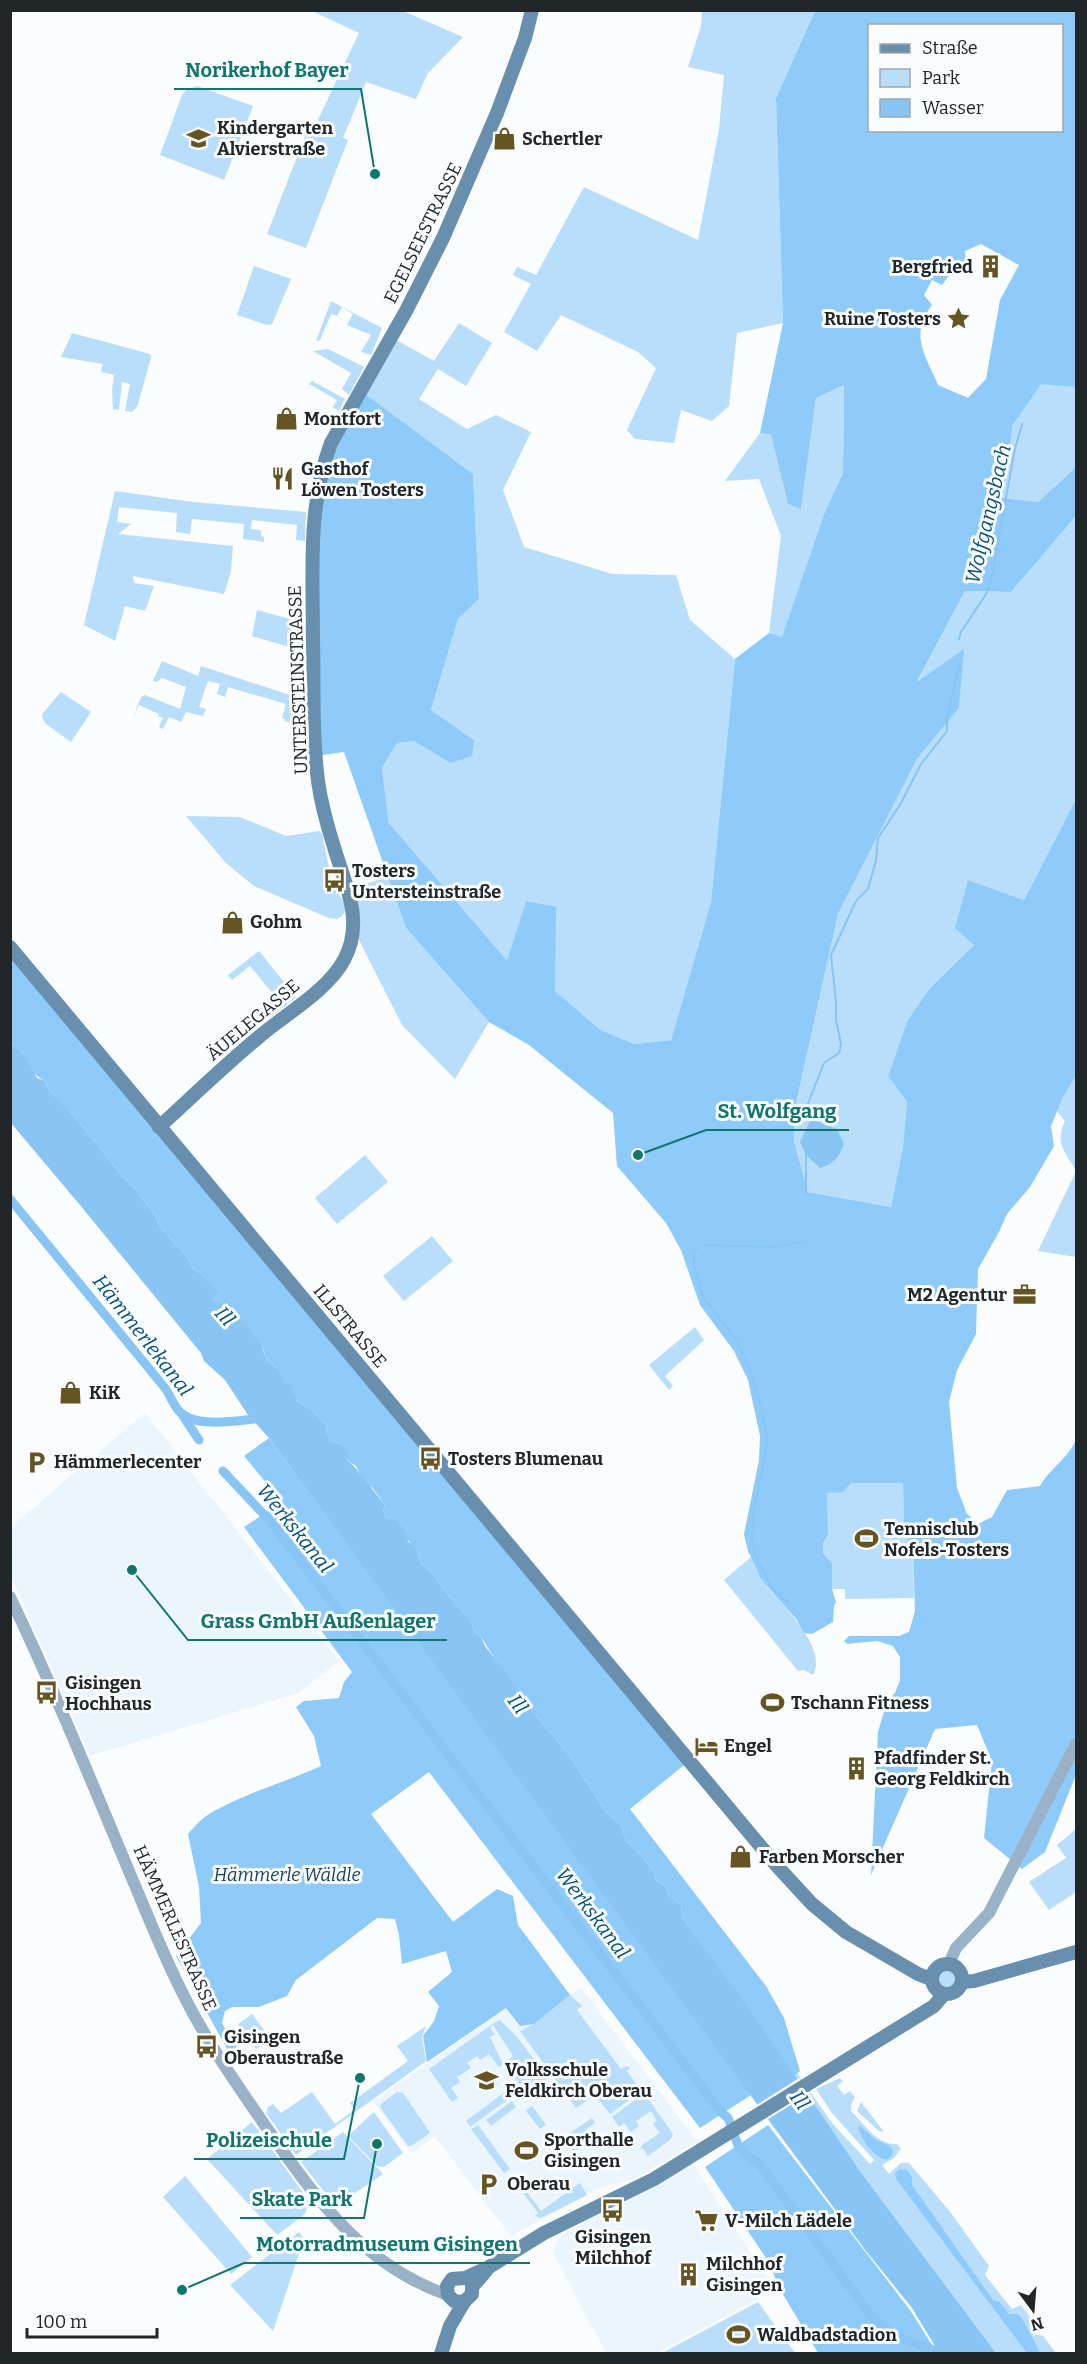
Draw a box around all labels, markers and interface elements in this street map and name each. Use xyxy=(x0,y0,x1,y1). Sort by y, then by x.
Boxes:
legend xyxy=(868,24,1063,132)
text: Straße xyxy=(922,37,978,59)
callout: Norikerhof Bayer xyxy=(174,51,361,89)
text: Norikerhof Bayer xyxy=(185,58,349,82)
text: Park xyxy=(922,67,961,89)
text: Wasser xyxy=(922,97,984,119)
place label: Kindergarten Alvierstraße xyxy=(217,117,333,160)
school or university icon: Kindergarten Alvierstraße xyxy=(186,125,212,151)
shop icon: Schertler xyxy=(491,126,517,152)
place label: Schertler xyxy=(522,128,603,150)
street label: EGELSEESTRASSE xyxy=(379,159,467,307)
building icon: Bergfried xyxy=(978,254,1004,280)
place label: Bergfried xyxy=(892,256,973,278)
place icon: Ruine Tosters xyxy=(946,306,972,332)
place label: Ruine Tosters xyxy=(824,308,941,330)
shop icon: Montfort xyxy=(273,406,299,432)
place label: Montfort xyxy=(304,408,381,430)
water label: Wolfgangsbach xyxy=(960,442,1017,586)
place label: Gasthof Löwen Tosters xyxy=(301,458,424,501)
restaurant icon: Gasthof Löwen Tosters xyxy=(270,466,296,492)
street label: UNTERSTEINSTRASSE xyxy=(284,585,312,775)
place label: Tosters Untersteinstraße xyxy=(352,860,501,903)
bus stop icon: Tosters Untersteinstraße xyxy=(321,868,347,894)
shop icon: Gohm xyxy=(219,909,245,935)
place label: Gohm xyxy=(250,911,302,933)
street label: ÄUELEGASSE xyxy=(202,975,304,1065)
callout: St. Wolfgang xyxy=(706,1092,849,1130)
text: St. Wolfgang xyxy=(717,1099,837,1123)
water label: Hämmerlekanal xyxy=(88,1269,198,1401)
street label: ILLSTRASSE xyxy=(309,1280,391,1372)
office icon: M2 Agentur xyxy=(1012,1282,1038,1308)
place label: M2 Agentur xyxy=(907,1284,1008,1306)
water label: Ill xyxy=(210,1301,240,1331)
shop icon: KiK xyxy=(58,1380,84,1406)
place label: KiK xyxy=(89,1382,120,1404)
bus stop icon: Tosters Blumenau xyxy=(417,1446,443,1472)
place label: Tosters Blumenau xyxy=(448,1448,604,1470)
parking icon: Hämmerlecenter xyxy=(23,1449,49,1475)
place label: Hämmerlecenter xyxy=(54,1451,202,1473)
water label: Werkskanal xyxy=(252,1479,338,1577)
place label: Tennisclub Nofels-Tosters xyxy=(884,1518,1009,1561)
sports icon: Tennisclub Nofels-Tosters xyxy=(853,1526,879,1552)
callout: Grass GmbH Außenlager xyxy=(188,1602,447,1640)
text: Grass GmbH Außenlager xyxy=(200,1609,436,1633)
place label: Gisingen Hochhaus xyxy=(65,1672,152,1715)
bus stop icon: Gisingen Hochhaus xyxy=(34,1680,60,1706)
water label: Ill xyxy=(503,1690,533,1718)
sports icon: Tschann Fitness xyxy=(760,1690,786,1716)
place label: Tschann Fitness xyxy=(791,1692,929,1714)
hotel icon: Engel xyxy=(693,1733,719,1759)
place label: Engel xyxy=(724,1735,772,1757)
place label: Pfadfinder St. Georg Feldkirch xyxy=(874,1747,1010,1790)
building icon: Pfadfinder St. Georg Feldkirch xyxy=(843,1755,869,1781)
street label: HÄMMERLESTRASSE xyxy=(129,1842,221,2014)
shop icon: Farben Morscher xyxy=(728,1844,754,1870)
place label: Farben Morscher xyxy=(759,1846,905,1868)
water label: Werkskanal xyxy=(551,1863,635,1963)
park label: Hämmerle Wäldle xyxy=(214,1864,361,1886)
place label: Gisingen Oberaustraße xyxy=(224,2026,344,2069)
bus stop icon: Gisingen Oberaustraße xyxy=(193,2034,219,2060)
place label: Volksschule Feldkirch Oberau xyxy=(505,2059,652,2102)
school or university icon: Volksschule Feldkirch Oberau xyxy=(474,2067,500,2093)
water label: Ill xyxy=(785,2086,815,2114)
callout: Polizeischule xyxy=(194,2121,344,2159)
text: Polizeischule xyxy=(206,2128,332,2152)
place label: Sporthalle Gisingen xyxy=(544,2129,634,2172)
sports icon: Sporthalle Gisingen xyxy=(513,2137,539,2163)
parking icon: Oberau xyxy=(476,2171,502,2197)
place label: Oberau xyxy=(507,2173,571,2195)
callout: Skate Park xyxy=(240,2180,364,2218)
text: Skate Park xyxy=(252,2187,353,2211)
bus stop icon: Gisingen Milchhof xyxy=(600,2198,626,2224)
supermarket icon: V-Milch Lädele xyxy=(694,2208,720,2234)
place label: V-Milch Lädele xyxy=(725,2210,852,2232)
callout: Motorradmuseum Gisingen xyxy=(244,2225,530,2263)
place label: Gisingen Milchhof xyxy=(575,2226,652,2269)
text: Motorradmuseum Gisingen xyxy=(256,2232,518,2256)
place label: Milchhof Gisingen xyxy=(706,2253,783,2296)
building icon: Milchhof Gisingen xyxy=(675,2261,701,2287)
north arrow xyxy=(1003,2280,1063,2340)
scale bar xyxy=(27,2301,158,2339)
text: 100 m xyxy=(36,2311,87,2333)
text: N xyxy=(1028,2313,1046,2335)
sports icon: Waldbadstadion xyxy=(726,2322,752,2348)
place label: Waldbadstadion xyxy=(757,2324,897,2346)

